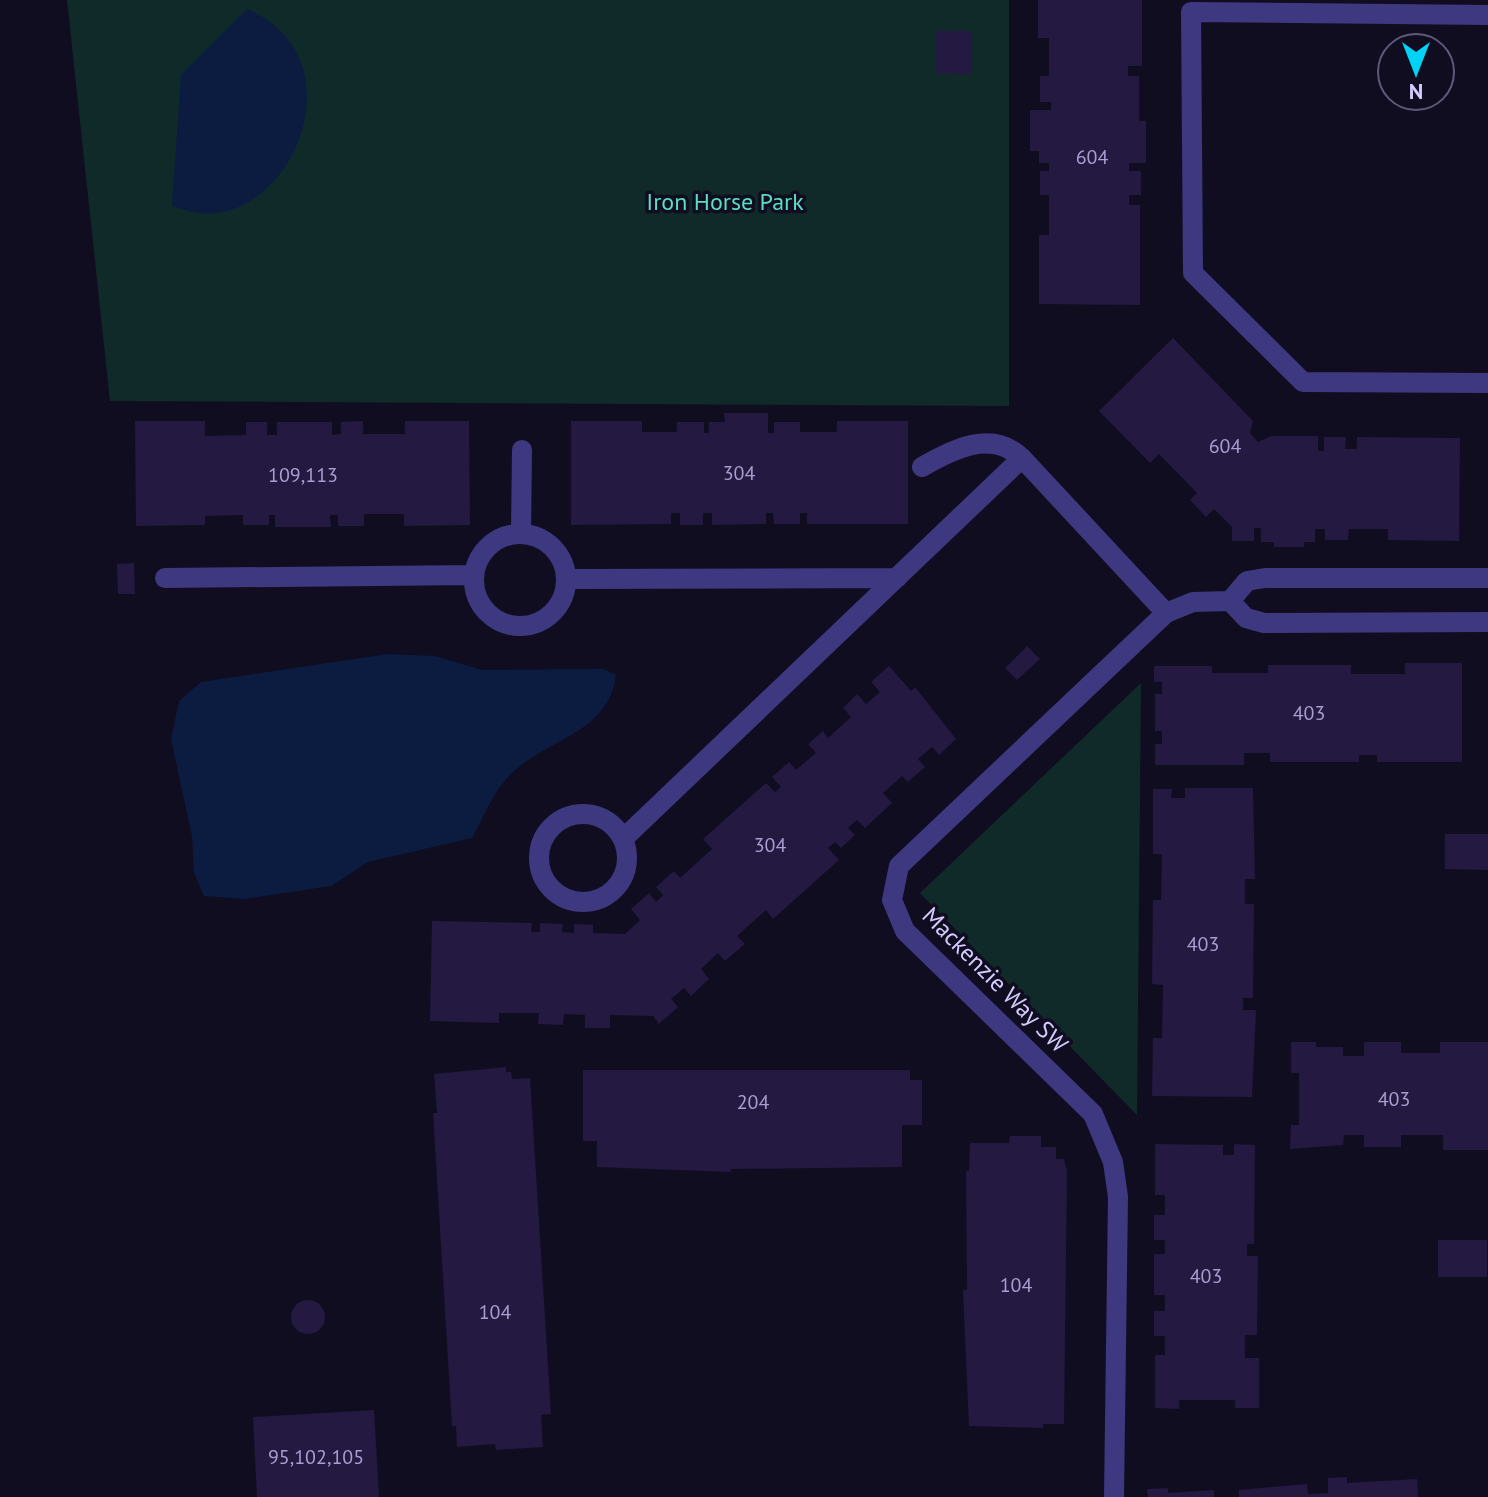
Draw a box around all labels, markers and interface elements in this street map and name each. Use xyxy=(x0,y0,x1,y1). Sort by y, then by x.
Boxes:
north arrow xyxy=(1376,32,1456,112)
text: N xyxy=(1409,78,1423,106)
house number: 604 xyxy=(1076,144,1108,170)
park label: Iron Horse Park xyxy=(646,186,804,217)
house number: 604 xyxy=(1209,433,1241,459)
house number: 304 xyxy=(723,460,755,486)
house number: 109,113 xyxy=(268,462,338,488)
house number: 403 xyxy=(1293,700,1325,726)
house number: 304 xyxy=(754,832,786,858)
street label: Mackenzie Way SW xyxy=(916,900,1075,1059)
house number: 403 xyxy=(1187,931,1219,957)
house number: 403 xyxy=(1378,1086,1410,1112)
house number: 204 xyxy=(737,1089,769,1115)
house number: 403 xyxy=(1190,1263,1222,1289)
house number: 104 xyxy=(1000,1272,1032,1298)
house number: 104 xyxy=(479,1299,511,1325)
house number: 95,102,105 xyxy=(268,1444,364,1470)

